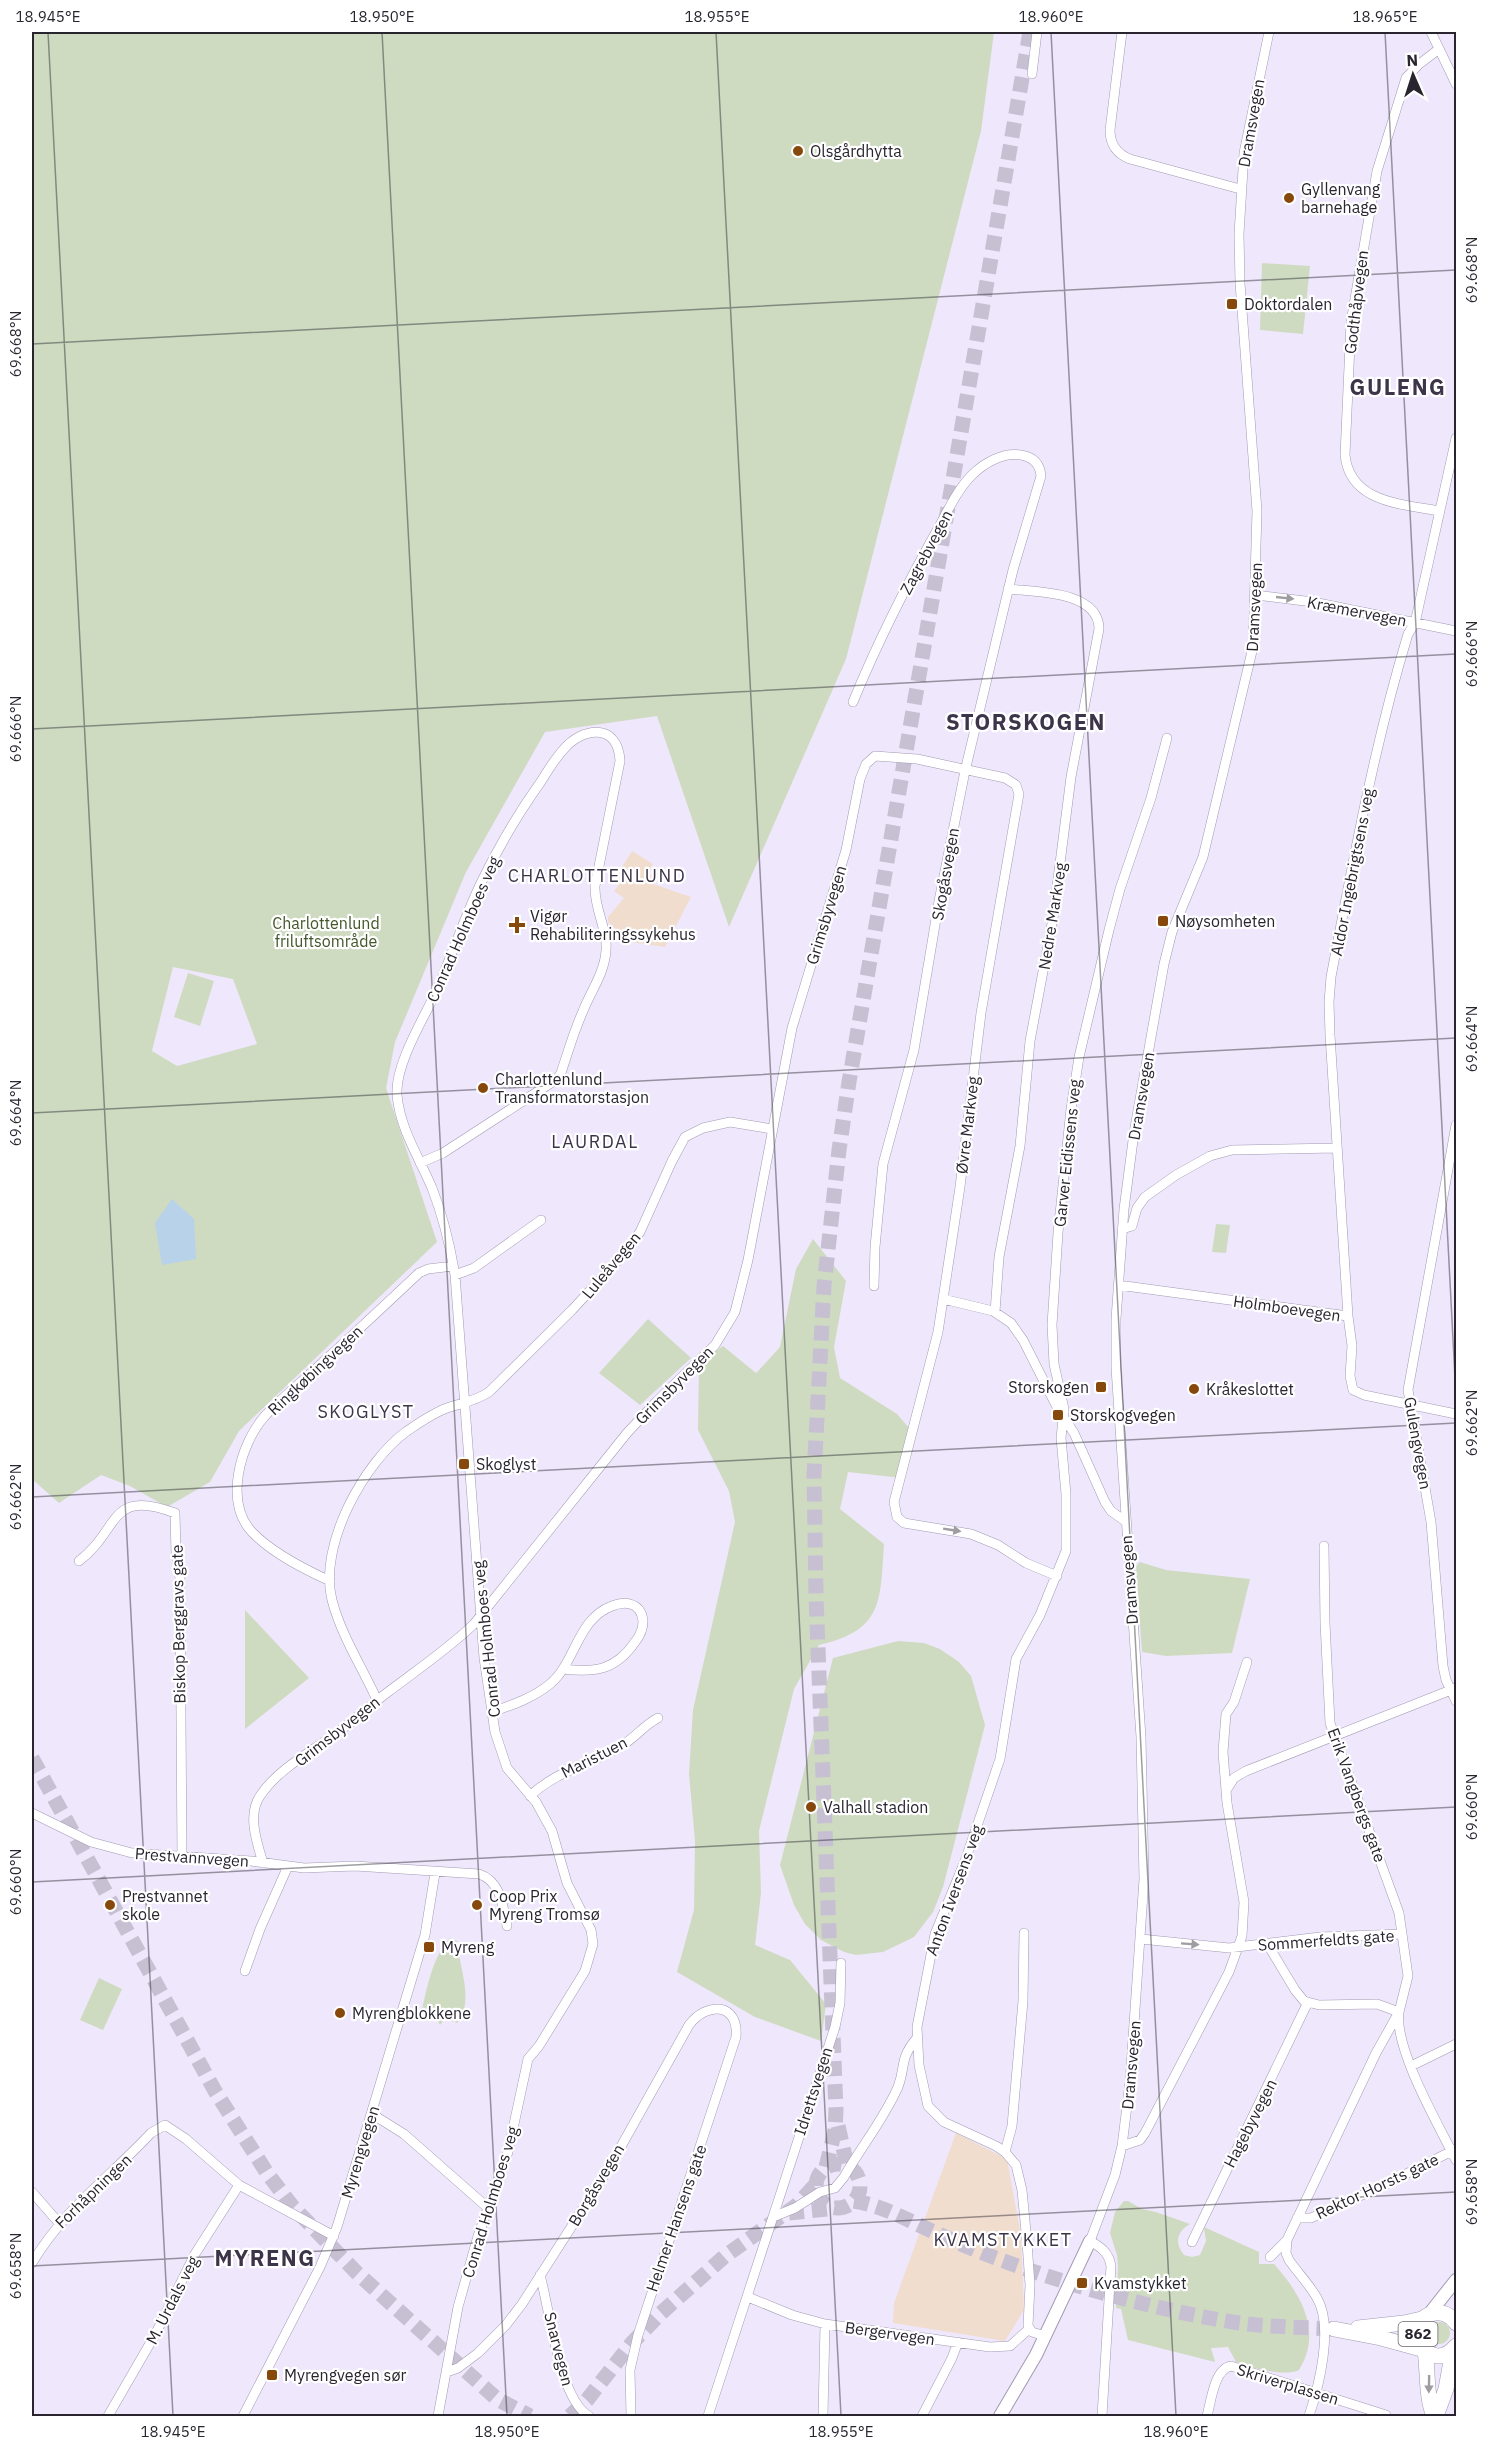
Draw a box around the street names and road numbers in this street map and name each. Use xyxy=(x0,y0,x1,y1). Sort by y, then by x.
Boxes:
street label: Dramsvegen xyxy=(1233,77,1269,169)
street label: Godthåpvegen xyxy=(1340,249,1372,355)
street label: Zagrebvegen xyxy=(895,506,957,598)
street label: Dramsvegen xyxy=(1242,562,1266,652)
street label: Kræmervegen xyxy=(1305,592,1409,630)
street label: Aldor Ingebrigtsens veg xyxy=(1326,786,1378,958)
street label: Skogåsvegen xyxy=(927,826,963,922)
street label: Conrad Holmboes veg xyxy=(422,852,504,1005)
street label: Nedre Markveg xyxy=(1034,860,1070,971)
street label: Grimsbyvegen xyxy=(801,863,851,967)
street label: Dramsvegen xyxy=(1123,1050,1159,1142)
street label: Øvre Markveg xyxy=(951,1075,983,1175)
street label: Garver Eidissens veg xyxy=(1049,1078,1085,1228)
street label: Luleåvegen xyxy=(577,1227,645,1303)
street label: Holmboevegen xyxy=(1232,1291,1342,1325)
street label: Ringkøbingvegen xyxy=(263,1321,367,1419)
street label: Grimsbyvegen xyxy=(631,1342,717,1428)
street label: Gulengvegen xyxy=(1400,1395,1436,1491)
street label: Dramsvegen xyxy=(1116,1535,1142,1625)
street label: Biskop Berggravs gate xyxy=(167,1544,189,1704)
street label: Conrad Holmboes veg xyxy=(468,1559,504,1718)
street label: Grimsbyvegen xyxy=(290,1692,384,1770)
street label: Erik Vangbergs gate xyxy=(1323,1725,1391,1865)
street label: Maristuen xyxy=(558,1732,630,1782)
street label: Anton Iversens veg xyxy=(921,1821,987,1958)
street label: Prestvannvegen xyxy=(134,1843,250,1871)
street label: Sommerfeldts gate xyxy=(1257,1925,1395,1955)
street label: Dramsvegen xyxy=(1117,2020,1145,2110)
street label: Idrettsvegen xyxy=(789,2044,837,2138)
street label: Hagebyvegen xyxy=(1219,2075,1281,2171)
street label: Myrengvegen xyxy=(336,2103,384,2201)
street label: Conrad Holmboes veg xyxy=(457,2123,523,2280)
street label: Borgåsvegen xyxy=(564,2140,628,2230)
street label: Helmer Hansens gate xyxy=(641,2142,711,2294)
street label: Rektor Horsts gate xyxy=(1312,2149,1442,2223)
street label: Forhåpningen xyxy=(51,2150,135,2232)
street label: M. Urdals veg xyxy=(141,2252,203,2348)
street label: Snarvegen xyxy=(540,2310,578,2388)
street label: Bergervegen xyxy=(844,2317,936,2349)
road number: 862 xyxy=(1398,2322,1438,2346)
street label: Skriverplassen xyxy=(1235,2359,1341,2409)

